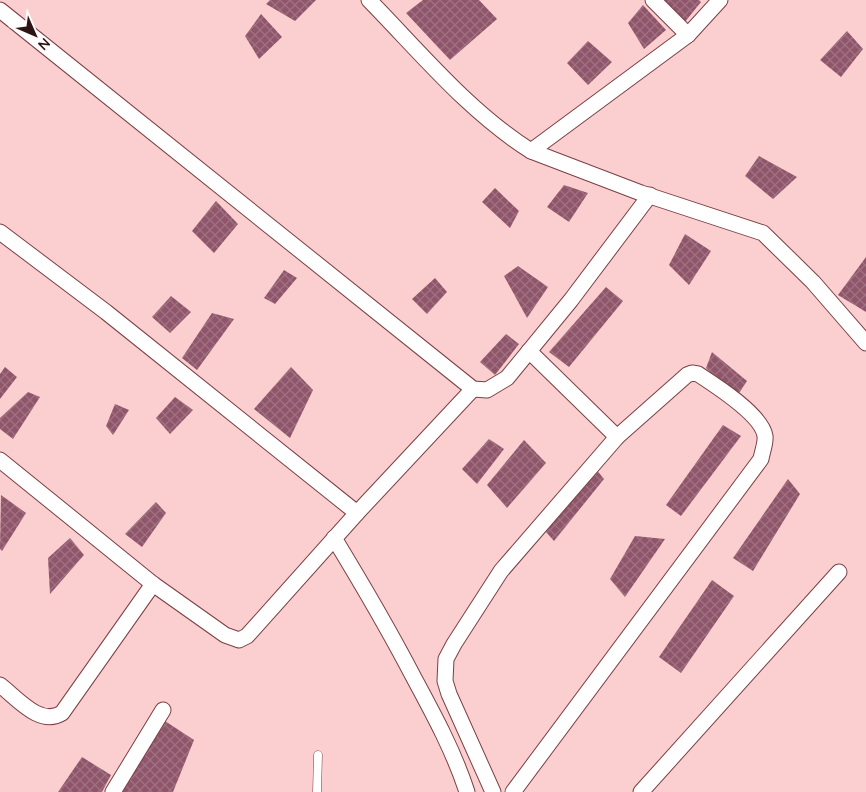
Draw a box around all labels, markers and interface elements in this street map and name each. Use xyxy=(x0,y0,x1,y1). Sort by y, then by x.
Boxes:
north arrow xyxy=(10,10,60,60)
text: N xyxy=(34,34,54,54)

